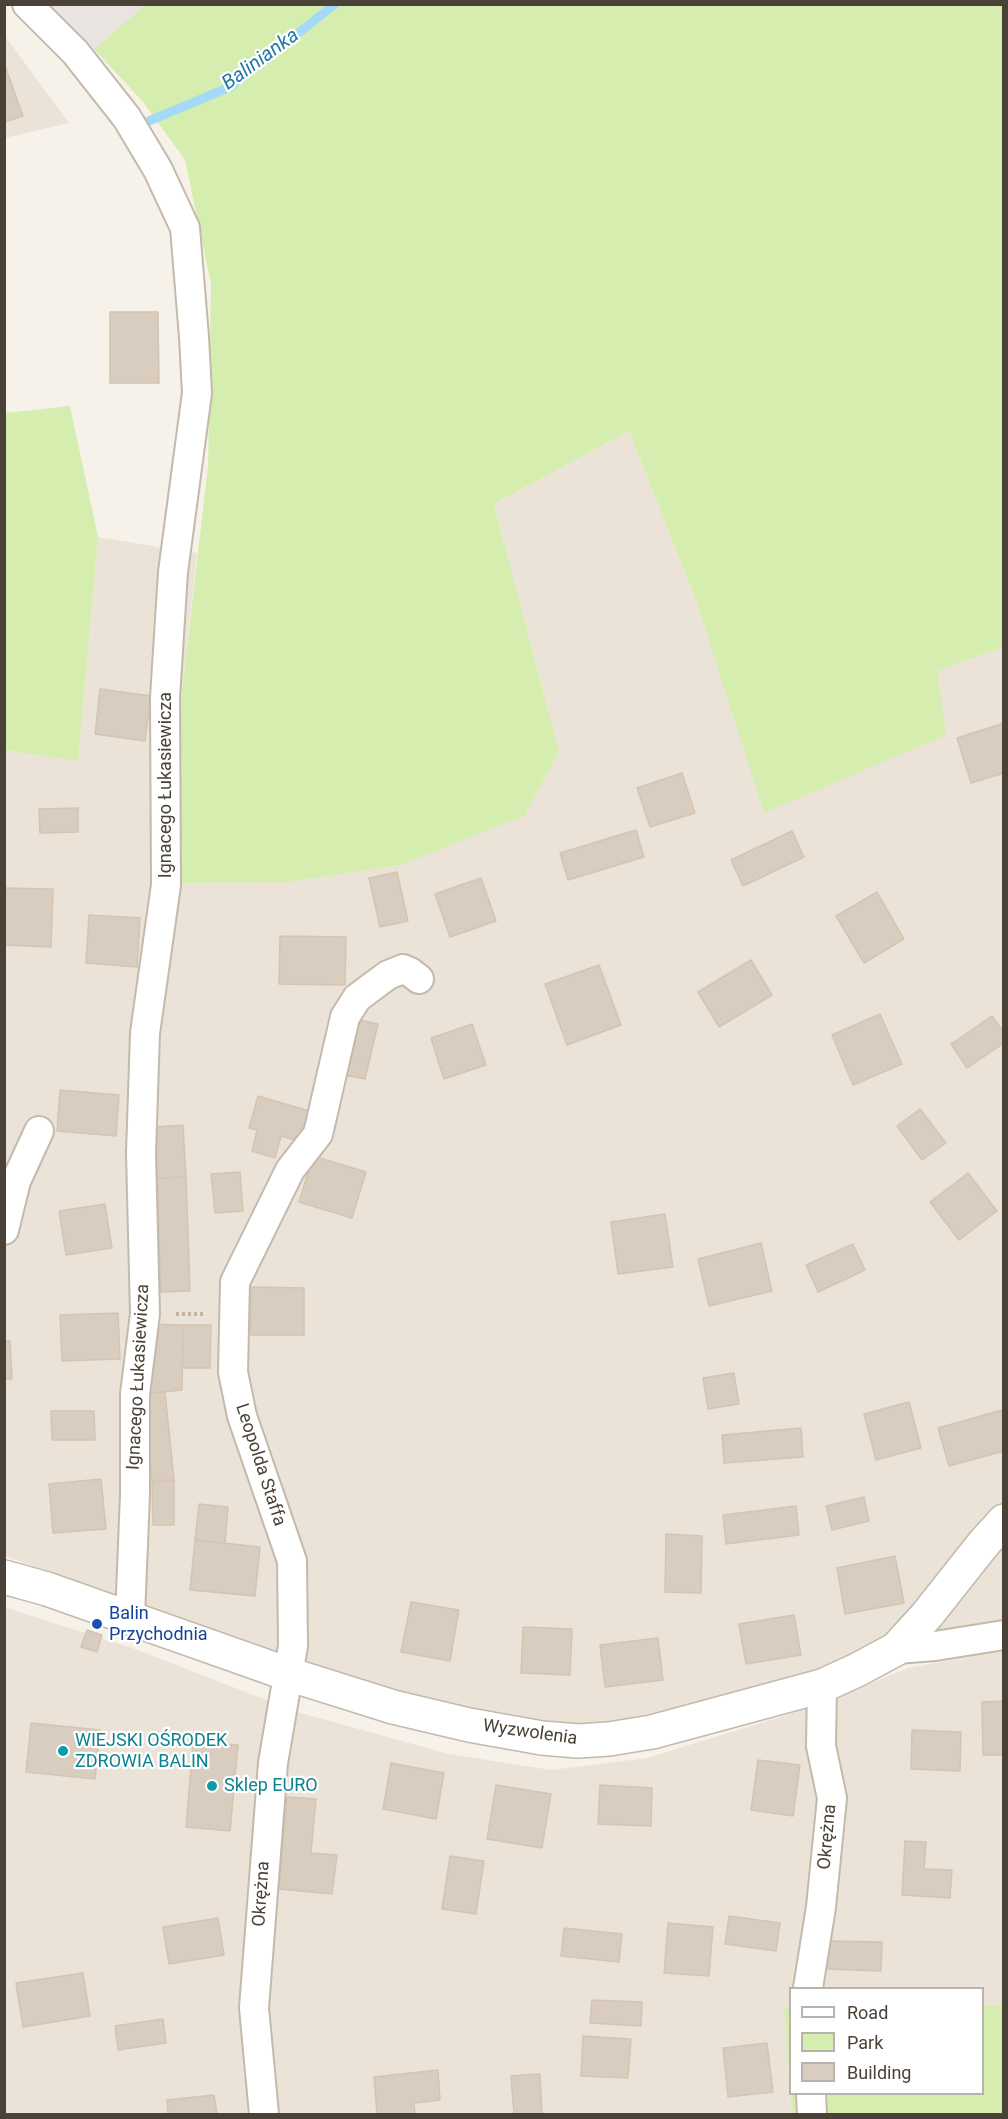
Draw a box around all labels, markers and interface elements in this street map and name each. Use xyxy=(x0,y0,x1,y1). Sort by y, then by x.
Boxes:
water label: Balinianka xyxy=(218,24,304,96)
street label: Ignacego Łukasiewicza xyxy=(155,692,177,878)
street label: Ignacego Łukasiewicza xyxy=(123,1283,155,1471)
street label: Leopolda Staffa xyxy=(230,1401,290,1529)
place label: Balin Przychodnia xyxy=(109,1603,208,1646)
marker: Balin Przychodnia xyxy=(90,1617,104,1631)
street label: Wyzwolenia xyxy=(481,1716,579,1750)
place label: WIEJSKI OŚRODEK ZDROWIA BALIN xyxy=(75,1730,227,1772)
marker: WIEJSKI OŚRODEK ZDROWIA BALIN xyxy=(56,1744,70,1758)
place label: Sklep EURO xyxy=(224,1775,318,1797)
marker: Sklep EURO xyxy=(205,1779,219,1793)
street label: Okrężna xyxy=(814,1803,842,1871)
street label: Okrężna xyxy=(249,1861,275,1927)
legend xyxy=(789,1987,984,2095)
text: Road xyxy=(847,2002,888,2023)
text: Park xyxy=(847,2032,883,2053)
text: Building xyxy=(847,2062,911,2083)

